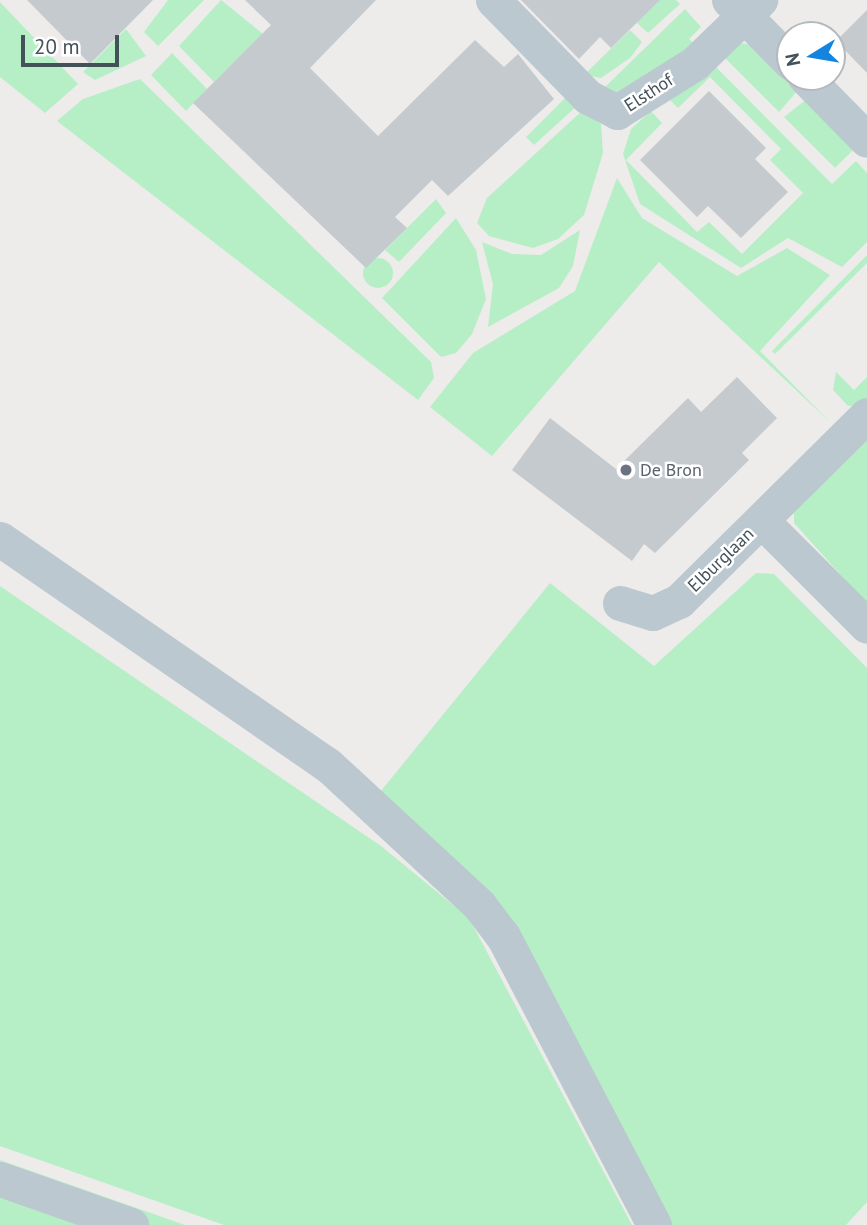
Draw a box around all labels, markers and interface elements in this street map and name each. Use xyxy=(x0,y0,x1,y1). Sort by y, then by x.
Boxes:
scale bar xyxy=(24,21,122,65)
north arrow xyxy=(776,21,846,91)
text: 20 m xyxy=(34,33,80,60)
text: N xyxy=(779,51,805,68)
street label: Elsthof xyxy=(621,69,677,117)
place label: De Bron xyxy=(640,459,702,481)
marker: De Bron xyxy=(618,462,634,478)
street label: Elburglaan xyxy=(684,523,758,597)

